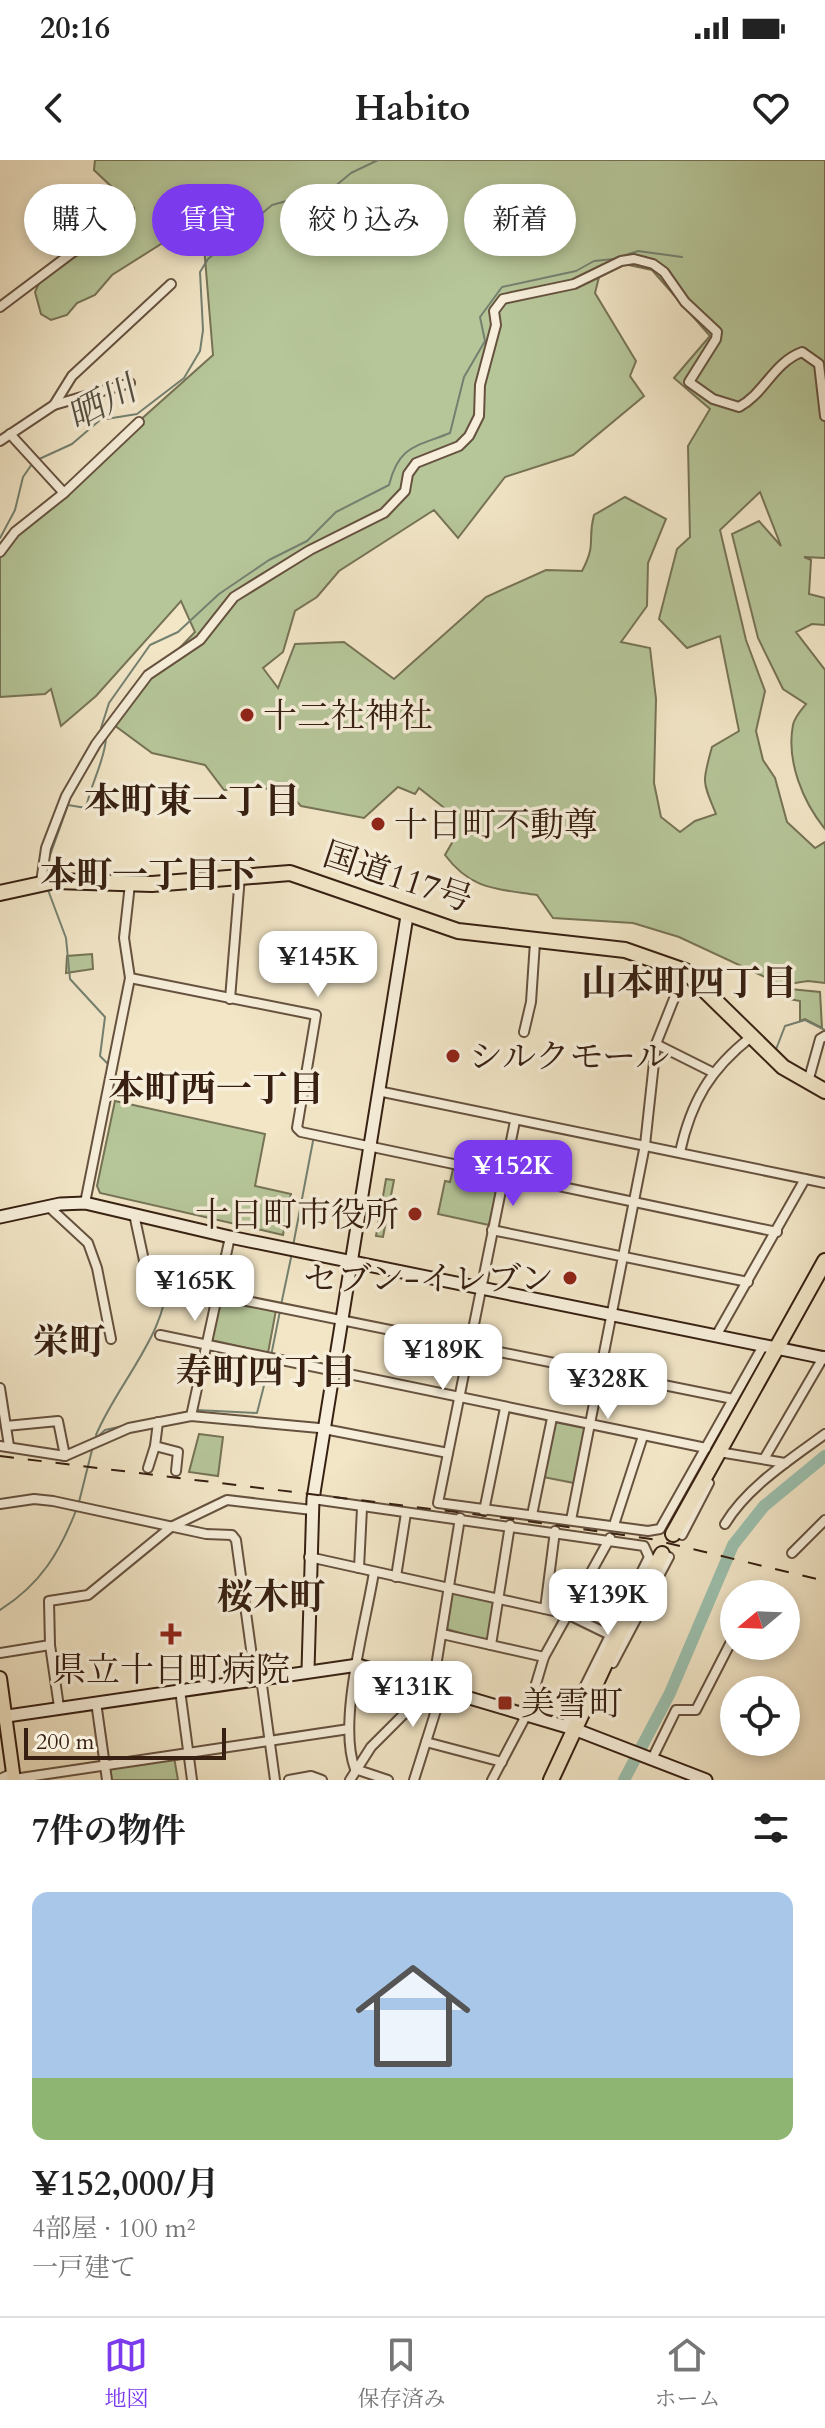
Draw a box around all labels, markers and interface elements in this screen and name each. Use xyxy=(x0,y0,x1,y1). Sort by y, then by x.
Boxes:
text: 20:16 xyxy=(40,8,110,49)
text: Habito xyxy=(355,84,470,133)
icon: back xyxy=(32,86,76,130)
icon: heart xyxy=(749,86,793,130)
chip: 購入 xyxy=(24,184,136,256)
chip: 賃貸 xyxy=(152,184,264,256)
chip: 絞り込み xyxy=(280,184,448,256)
chip: 新着 xyxy=(464,184,576,256)
water label: 晒川 xyxy=(58,363,149,442)
place label: 十二社神社 xyxy=(263,693,433,739)
marker: 十二社神社 xyxy=(238,706,256,724)
district label: 本町東一丁目 xyxy=(84,777,300,826)
place label: 十日町不動尊 xyxy=(394,802,598,848)
marker: 十日町不動尊 xyxy=(369,815,387,833)
street label: 国道117号 xyxy=(317,831,478,923)
district label: 本町一丁目下 xyxy=(40,851,256,900)
pin: ¥145K xyxy=(262,931,374,999)
text: ¥145K xyxy=(277,939,359,974)
district label: 山本町四丁目 xyxy=(581,959,797,1008)
place label: シルクモール xyxy=(469,1034,669,1080)
marker: シルクモール xyxy=(444,1047,462,1065)
district label: 本町西一丁目 xyxy=(108,1065,324,1114)
pin: ¥152K xyxy=(457,1140,569,1208)
text: ¥152K xyxy=(472,1148,554,1183)
place label: 十日町市役所 xyxy=(195,1192,399,1238)
marker: 十日町市役所 xyxy=(406,1205,424,1223)
pin: ¥165K xyxy=(139,1255,251,1323)
place label: セブン-イレブン xyxy=(304,1256,554,1302)
text: ¥165K xyxy=(154,1263,236,1298)
marker: セブン-イレブン xyxy=(561,1269,579,1287)
district label: 栄町 xyxy=(33,1318,105,1367)
pin: ¥189K xyxy=(387,1324,499,1392)
text: ¥189K xyxy=(402,1332,484,1367)
district label: 寿町四丁目 xyxy=(176,1348,356,1397)
pin: ¥328K xyxy=(552,1353,664,1421)
text: ¥328K xyxy=(567,1361,649,1396)
pin: ¥139K xyxy=(552,1569,664,1637)
district label: 桜木町 xyxy=(217,1573,325,1622)
text: ¥139K xyxy=(567,1577,649,1612)
north arrow xyxy=(720,1580,800,1660)
map controls xyxy=(720,1580,800,1756)
marker: 県立十日町病院 xyxy=(160,1623,182,1645)
place label: 県立十日町病院 xyxy=(52,1647,290,1693)
pin: ¥131K xyxy=(357,1661,469,1729)
text: ¥131K xyxy=(372,1669,454,1704)
button: locate xyxy=(720,1676,800,1756)
place label: 美雪町 xyxy=(521,1681,623,1727)
marker: 美雪町 xyxy=(496,1694,514,1712)
scale bar xyxy=(24,1724,226,1760)
text: 200 m xyxy=(36,1727,94,1757)
icon: filters xyxy=(749,1806,793,1850)
text: 7件の物件 xyxy=(32,1808,185,1854)
icon: home xyxy=(341,1944,485,2088)
text: ¥152,000/月 xyxy=(32,2161,220,2207)
text: 4部屋 · 100 m² xyxy=(32,2211,196,2246)
text: 一戸建て xyxy=(32,2250,136,2285)
tab: 地図 xyxy=(104,2333,149,2414)
tab: 保存済み xyxy=(357,2333,446,2414)
tab: ホーム xyxy=(654,2333,721,2414)

